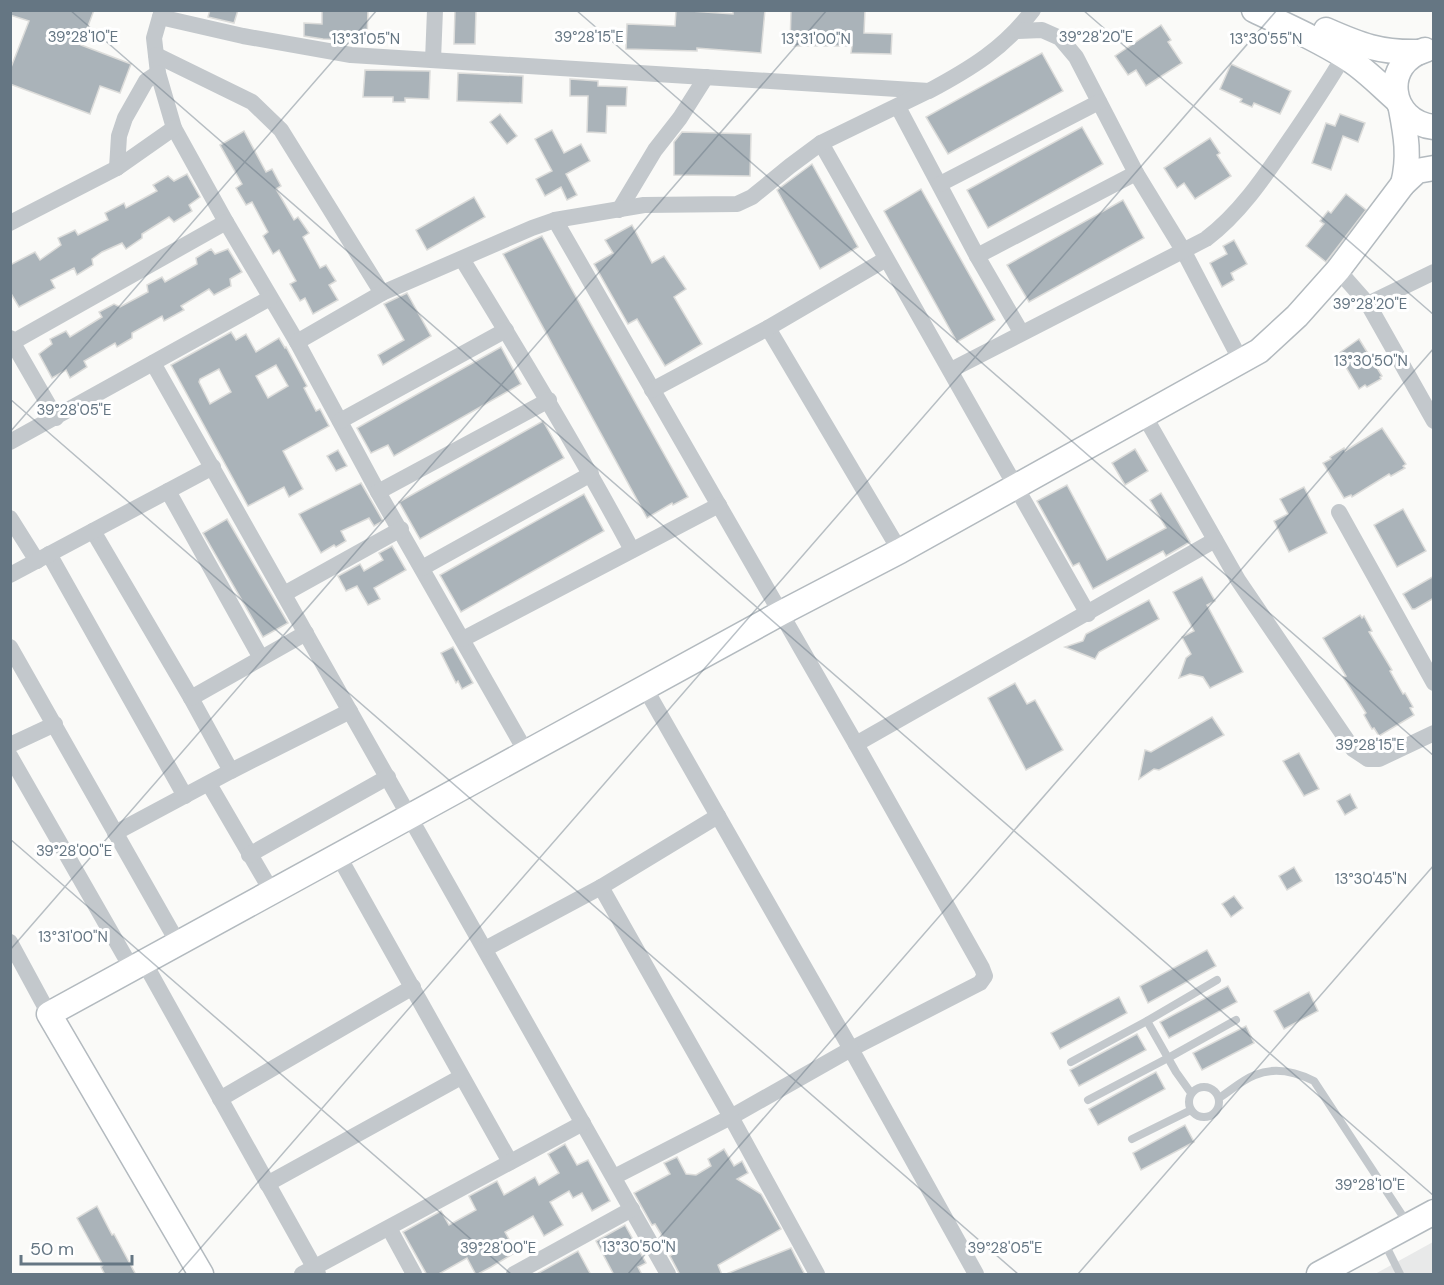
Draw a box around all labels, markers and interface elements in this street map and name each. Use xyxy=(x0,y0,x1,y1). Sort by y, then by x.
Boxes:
text: 39°28'10"E xyxy=(48,27,118,47)
text: 39°28'15"E xyxy=(554,27,624,47)
text: 39°28'20"E xyxy=(1059,27,1133,47)
text: 13°31'05"N xyxy=(332,29,400,49)
text: 13°31'00"N xyxy=(781,29,851,49)
text: 13°30'55"N xyxy=(1230,29,1302,49)
text: 39°28'20"E xyxy=(1333,294,1407,314)
text: 13°30'50"N xyxy=(1334,351,1408,371)
text: 39°28'05"E xyxy=(37,400,111,420)
text: 39°28'15"E xyxy=(1335,735,1405,755)
text: 39°28'00"E xyxy=(36,841,112,861)
text: 13°30'45"N xyxy=(1335,869,1407,889)
text: 13°31'00"N xyxy=(38,927,108,947)
text: 39°28'10"E xyxy=(1335,1175,1405,1195)
scale bar xyxy=(21,1228,132,1266)
text: 50 m xyxy=(30,1237,74,1261)
text: 13°30'50"N xyxy=(602,1237,676,1257)
text: 39°28'00"E xyxy=(460,1238,536,1258)
text: 39°28'05"E xyxy=(968,1238,1042,1258)

